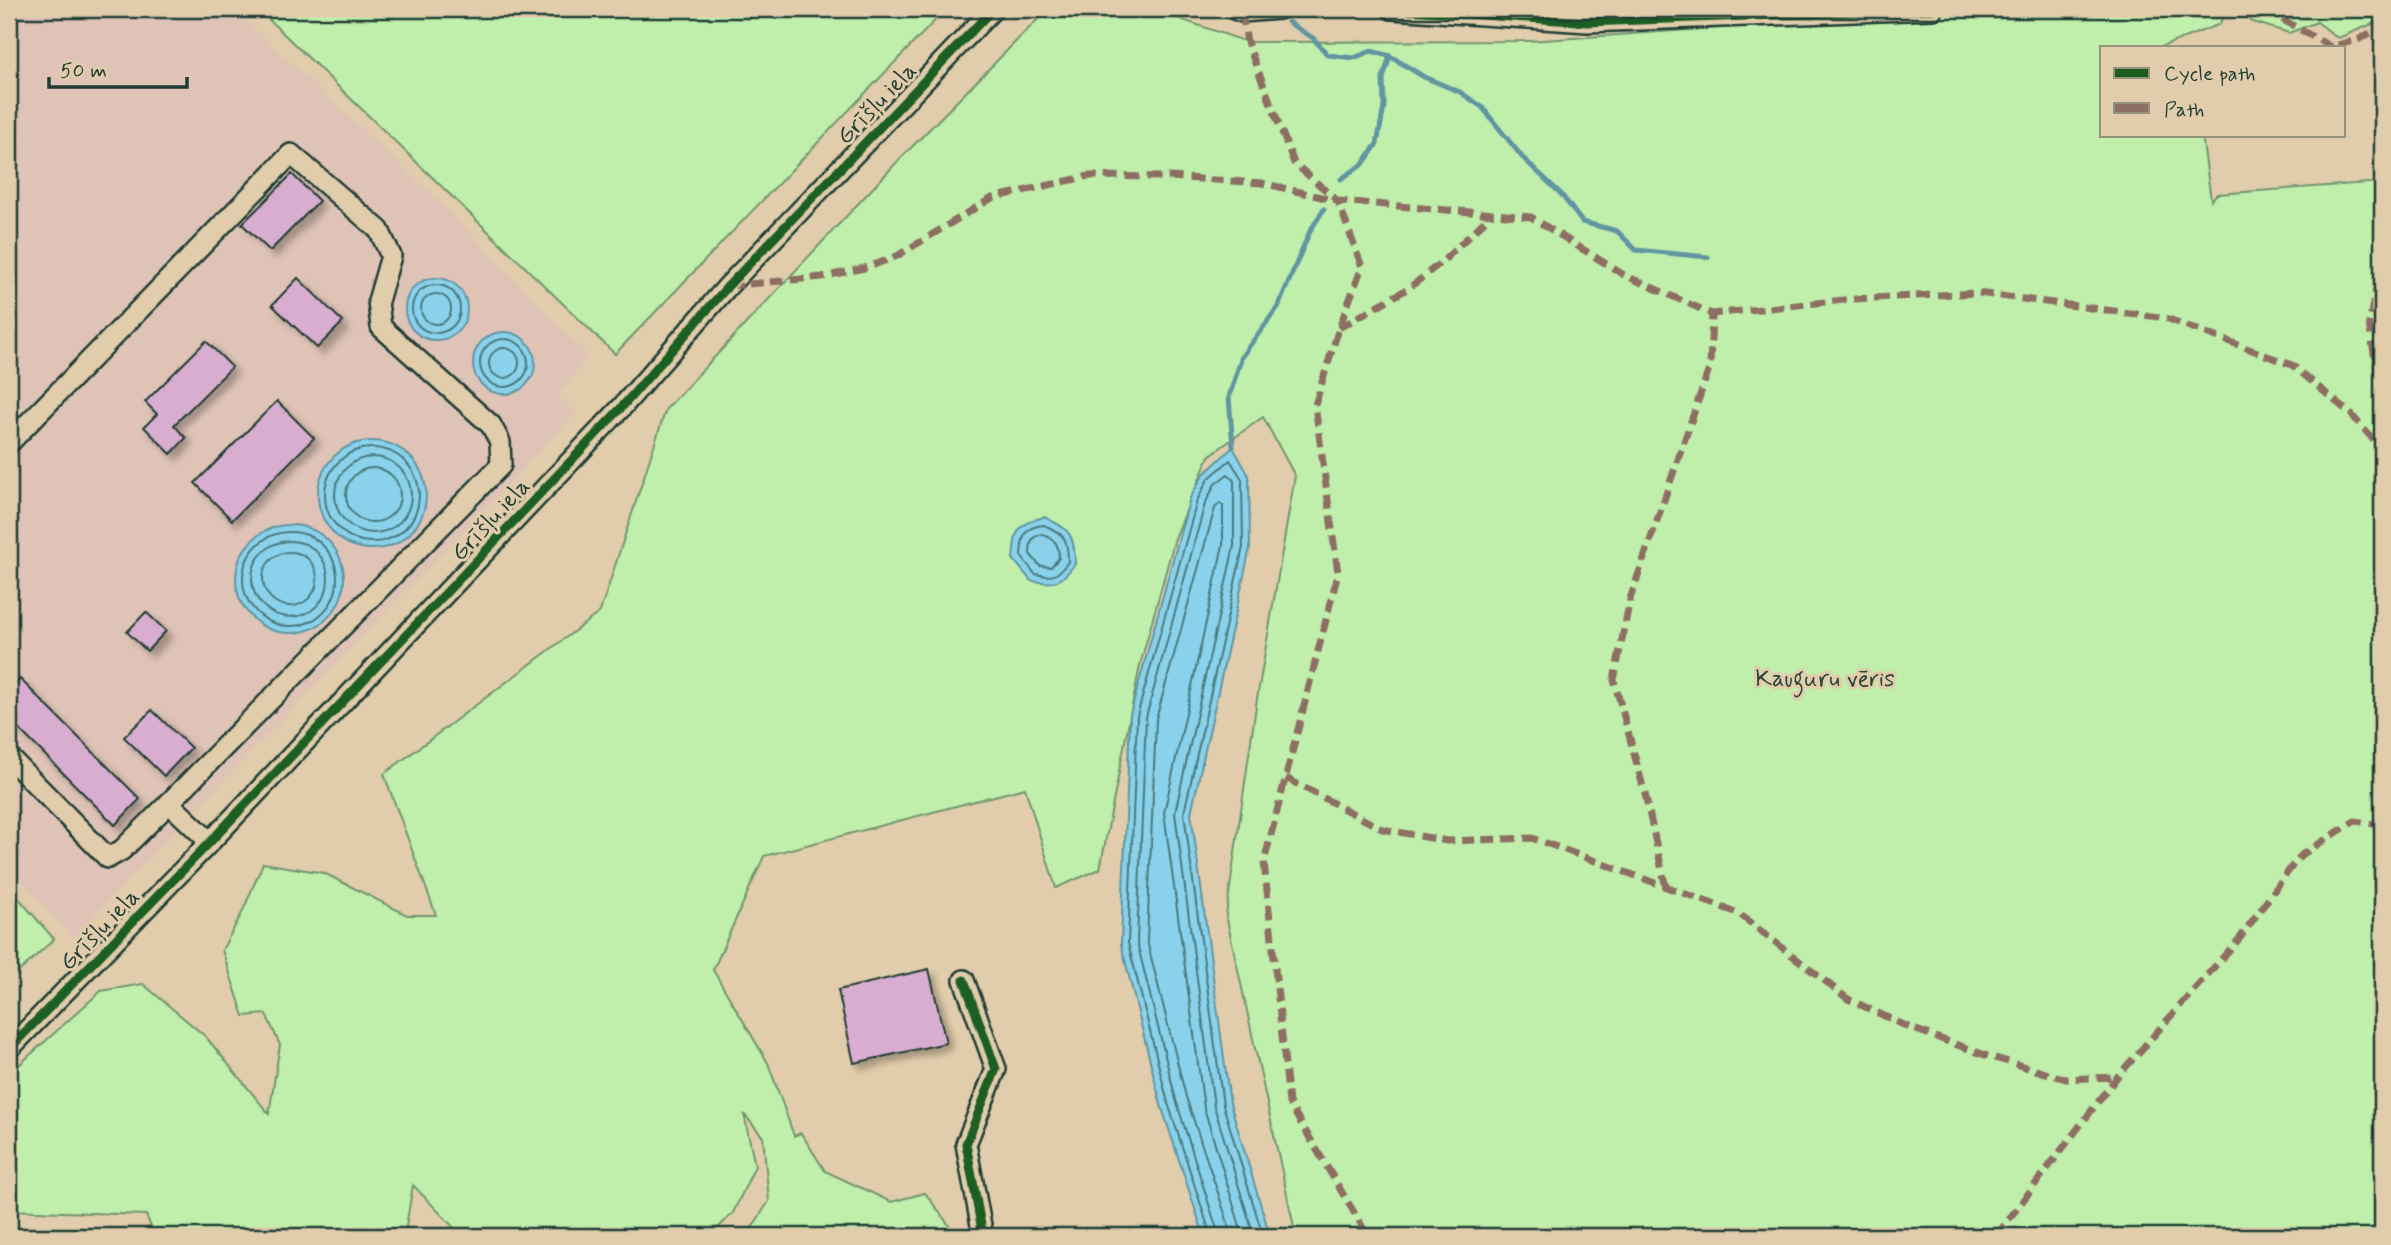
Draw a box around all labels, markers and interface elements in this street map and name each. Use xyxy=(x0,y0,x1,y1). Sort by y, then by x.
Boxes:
scale bar xyxy=(49,46,187,90)
legend xyxy=(2100,46,2346,136)
street label: Grīšļu iela xyxy=(830,56,924,152)
text: 50 m xyxy=(60,57,107,85)
text: Cycle path xyxy=(2164,60,2255,88)
text: Path xyxy=(2164,96,2204,124)
street label: Grīšļu iela xyxy=(445,472,537,568)
park label: Kauguru vēris xyxy=(1755,664,1895,698)
street label: Grīšļu iela xyxy=(53,882,147,978)

